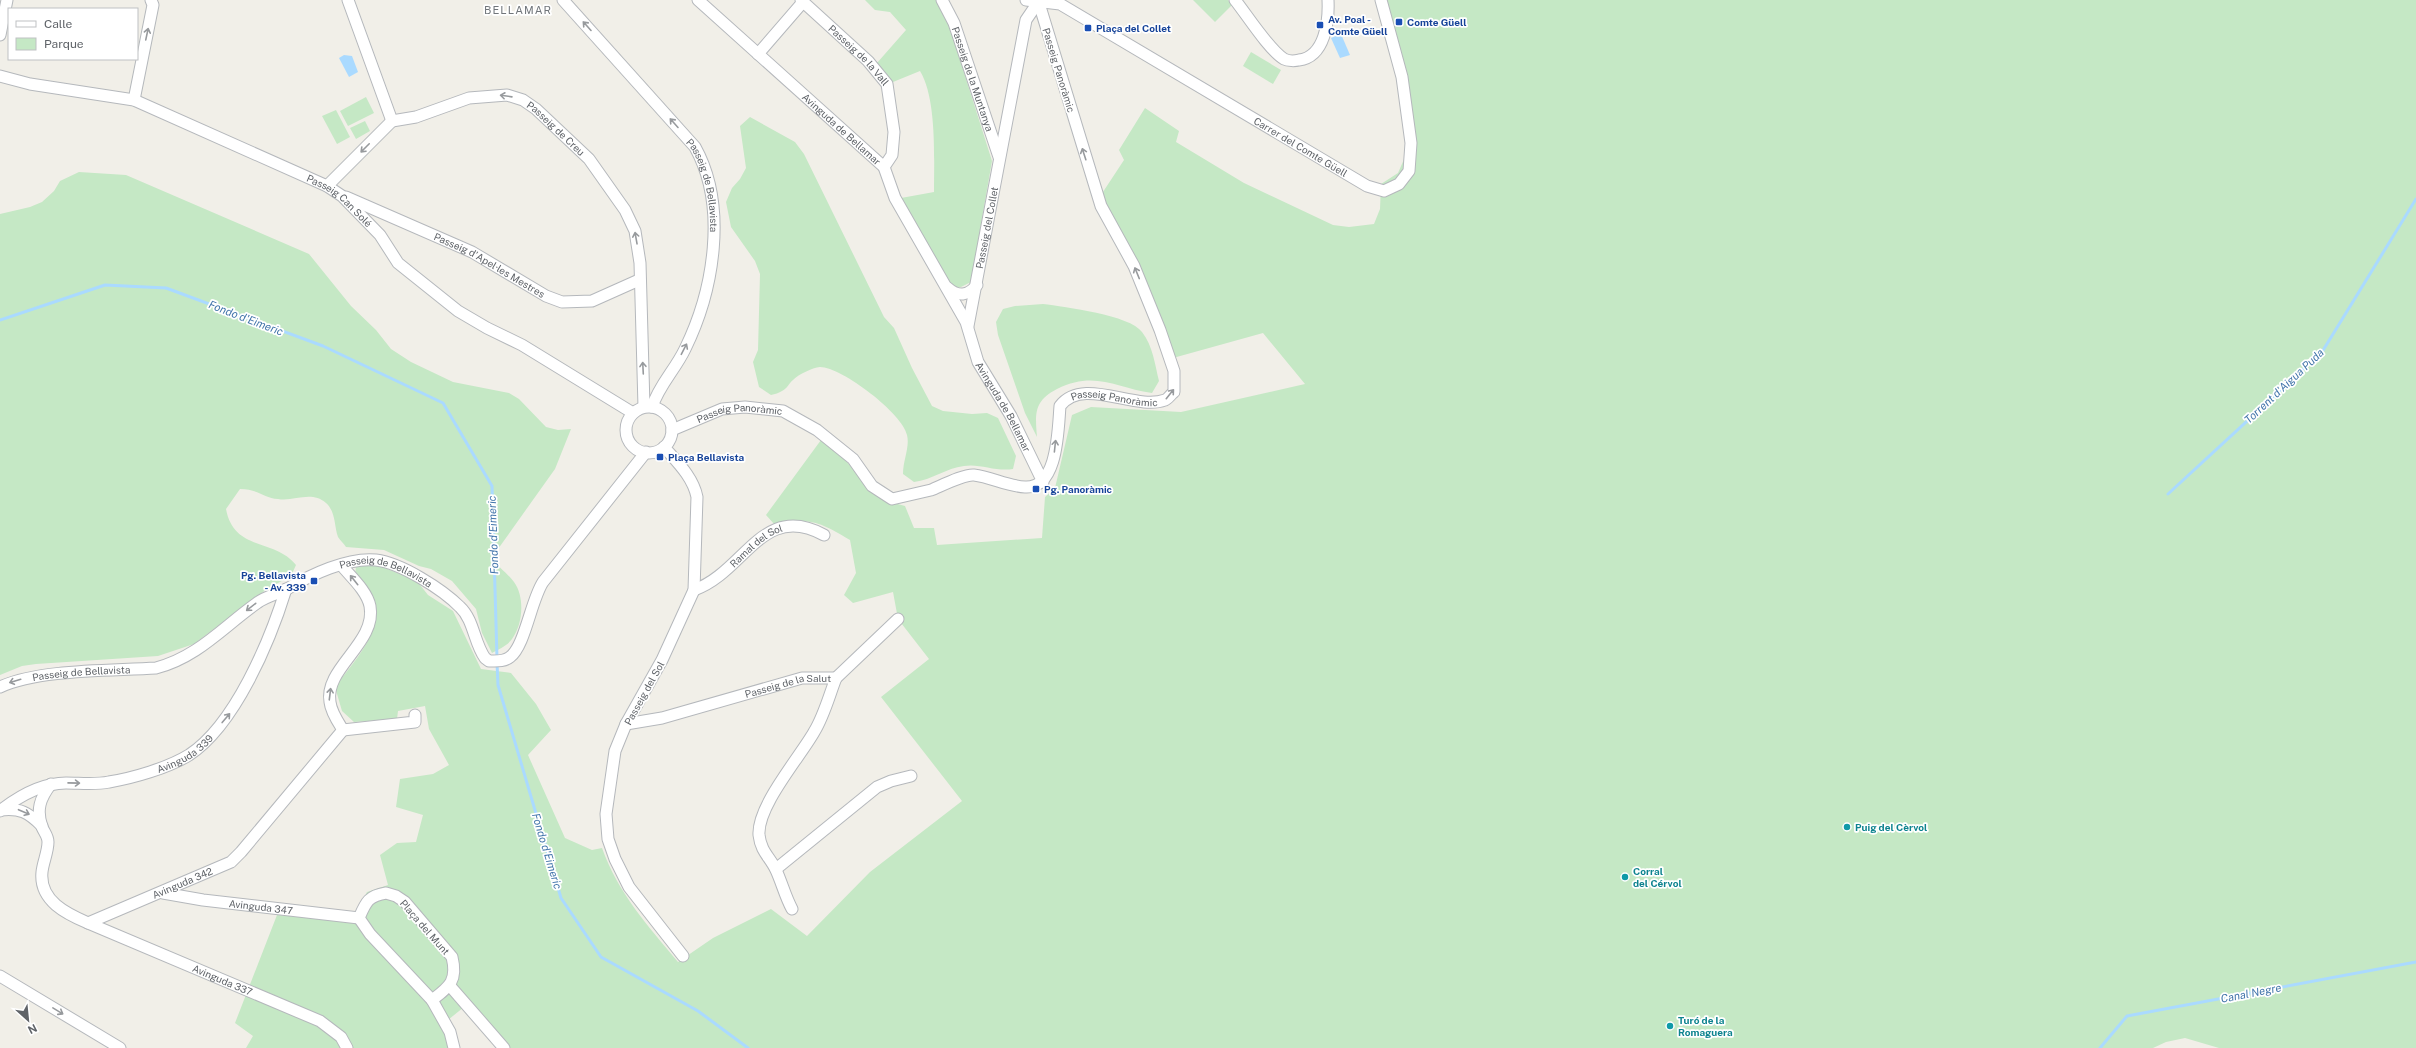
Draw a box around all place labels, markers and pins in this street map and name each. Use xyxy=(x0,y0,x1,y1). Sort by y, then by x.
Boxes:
place label: Av. Poal - Comte Güell xyxy=(1328,13,1387,37)
place label: Comte Güell xyxy=(1407,16,1466,28)
marker: Comte Güell xyxy=(1394,17,1404,27)
marker: Av. Poal - Comte Güell xyxy=(1315,20,1325,30)
place label: Plaça del Collet xyxy=(1096,22,1171,34)
marker: Plaça del Collet xyxy=(1083,23,1093,33)
place label: Plaça Bellavista xyxy=(668,451,745,463)
marker: Plaça Bellavista xyxy=(655,452,665,462)
place label: Pg. Panoràmic xyxy=(1044,483,1113,495)
marker: Pg. Panoràmic xyxy=(1031,484,1041,494)
place label: Pg. Bellavista - Av. 339 xyxy=(241,569,306,593)
marker: Pg. Bellavista - Av. 339 xyxy=(309,576,319,586)
place label: Puig del Cèrvol xyxy=(1855,821,1927,833)
marker: Puig del Cèrvol xyxy=(1842,822,1852,832)
place label: Corral del Cérvol xyxy=(1633,865,1682,889)
marker: Corral del Cérvol xyxy=(1620,872,1630,882)
place label: Turó de la Romaguera xyxy=(1678,1014,1733,1038)
marker: Turó de la Romaguera xyxy=(1665,1021,1675,1031)

